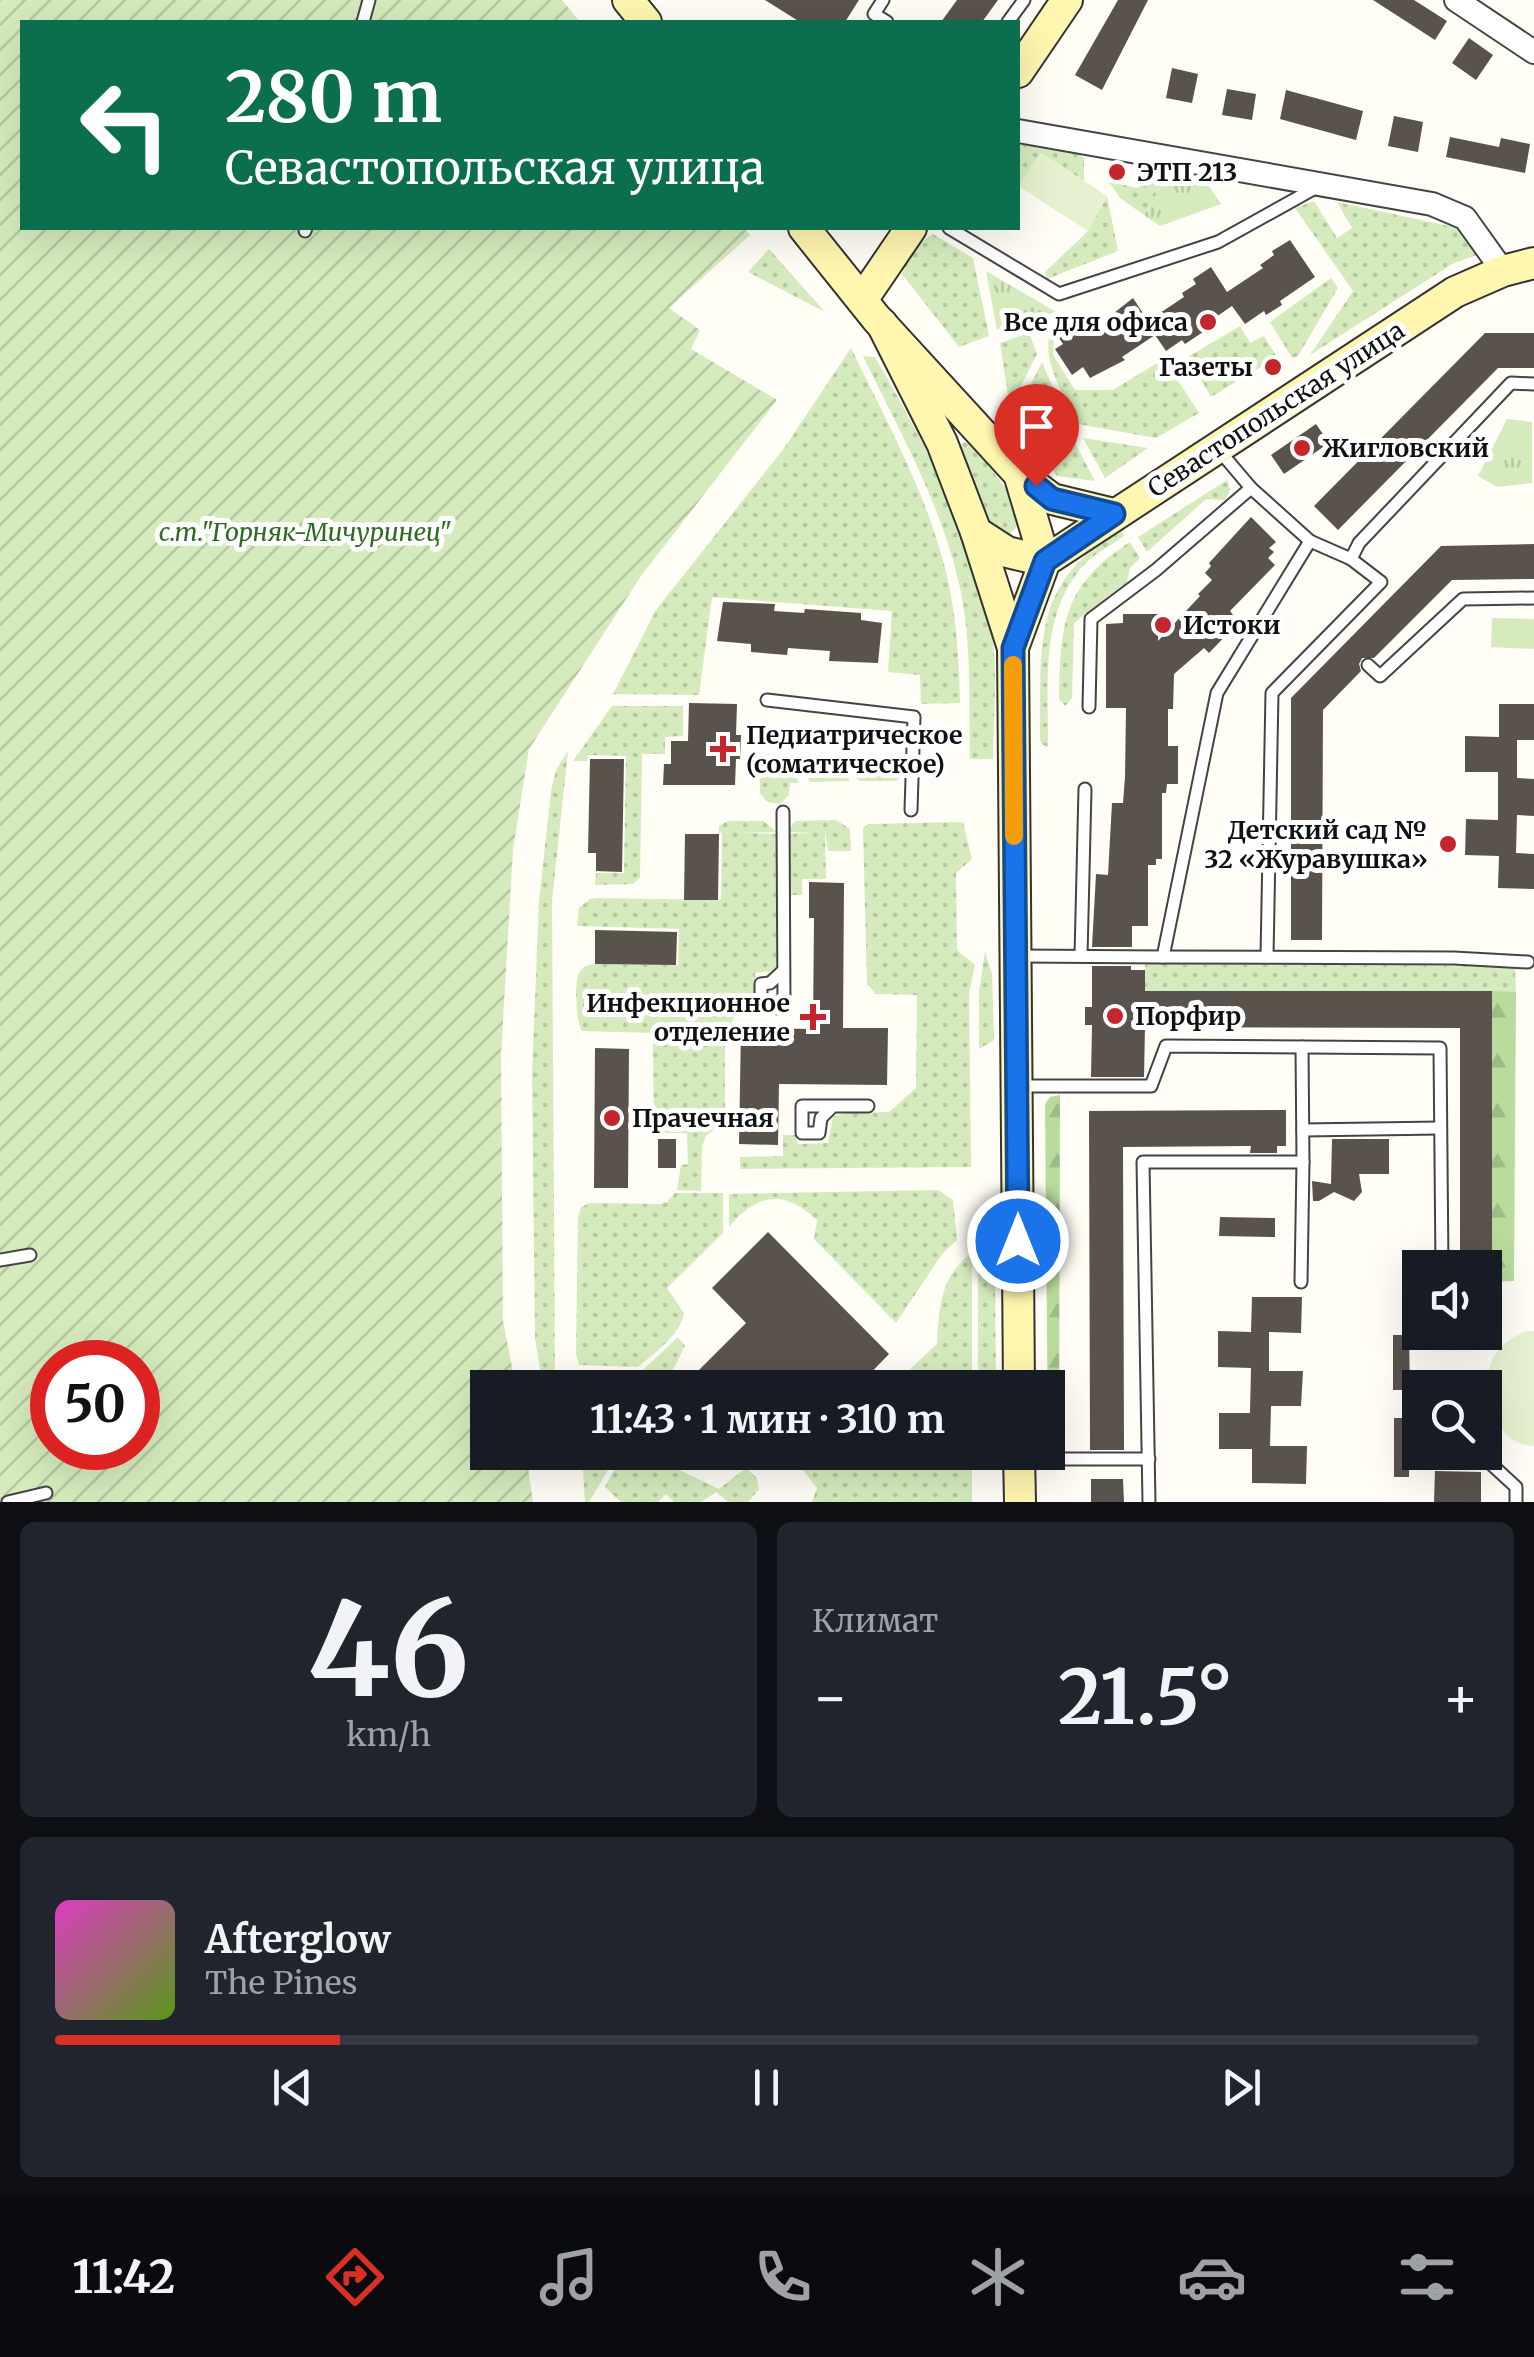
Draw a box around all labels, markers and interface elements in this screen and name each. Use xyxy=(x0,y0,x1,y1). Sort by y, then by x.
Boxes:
text: 280 m xyxy=(225,53,442,141)
icon: left xyxy=(60,60,190,190)
text: Севастопольская улица xyxy=(225,140,765,196)
place label: ЭТП 213 xyxy=(1137,156,1237,188)
marker: ЭТП 213 xyxy=(1106,161,1128,183)
place label: Все для офиса xyxy=(1003,306,1188,338)
marker: Все для офиса xyxy=(1197,311,1219,333)
street label: Севастопольская улица xyxy=(1142,314,1410,504)
place label: Газеты xyxy=(1159,351,1253,383)
marker: Газеты xyxy=(1262,356,1284,378)
pin xyxy=(994,384,1079,487)
icon: arrive xyxy=(1009,399,1064,454)
place label: Жигловский xyxy=(1322,432,1489,464)
marker: Жигловский xyxy=(1291,437,1313,459)
park label: с.т."Горняк-Мичуринец" xyxy=(159,516,452,548)
place label: Истоки xyxy=(1183,609,1281,641)
marker: Истоки xyxy=(1152,614,1174,636)
place label: Педиатрическое (соматическое) xyxy=(746,719,963,780)
marker: Педиатрическое (соматическое) xyxy=(710,736,736,762)
place label: Детский сад № 32 «Журавушка» xyxy=(1204,814,1428,875)
marker: Детский сад № 32 «Журавушка» xyxy=(1437,833,1459,855)
place label: Инфекционное отделение xyxy=(586,987,790,1048)
place label: Порфир xyxy=(1135,1000,1241,1032)
marker: Инфекционное отделение xyxy=(800,1004,826,1030)
marker: Порфир xyxy=(1104,1005,1126,1027)
place label: Прачечная xyxy=(632,1102,774,1134)
marker: Прачечная xyxy=(601,1107,623,1129)
position arrow xyxy=(966,1189,1070,1293)
map controls xyxy=(1402,1250,1502,1470)
button: sound xyxy=(1402,1250,1502,1350)
speed limit sign: 50 xyxy=(30,1340,160,1470)
button: search xyxy=(1402,1370,1502,1470)
text: 11:43 · 1 мин · 310 m xyxy=(590,1396,945,1443)
text: 46 xyxy=(308,1568,469,1731)
text: Климат xyxy=(812,1601,938,1641)
text: 21.5° xyxy=(1058,1650,1233,1744)
text: − xyxy=(812,1663,849,1732)
text: + xyxy=(1442,1663,1479,1732)
text: km/h xyxy=(346,1715,431,1755)
text: Afterglow xyxy=(205,1916,391,1963)
text: The Pines xyxy=(205,1963,357,2003)
icon: previous xyxy=(265,2060,320,2115)
icon: pause xyxy=(739,2060,794,2115)
icon: next xyxy=(1214,2060,1269,2115)
icon: directions xyxy=(320,2242,390,2312)
icon: music xyxy=(534,2242,604,2312)
icon: phone xyxy=(748,2242,818,2312)
icon: climate xyxy=(963,2242,1033,2312)
icon: car xyxy=(1177,2242,1247,2312)
icon: filters xyxy=(1392,2242,1462,2312)
text: 11:42 xyxy=(72,2249,175,2305)

